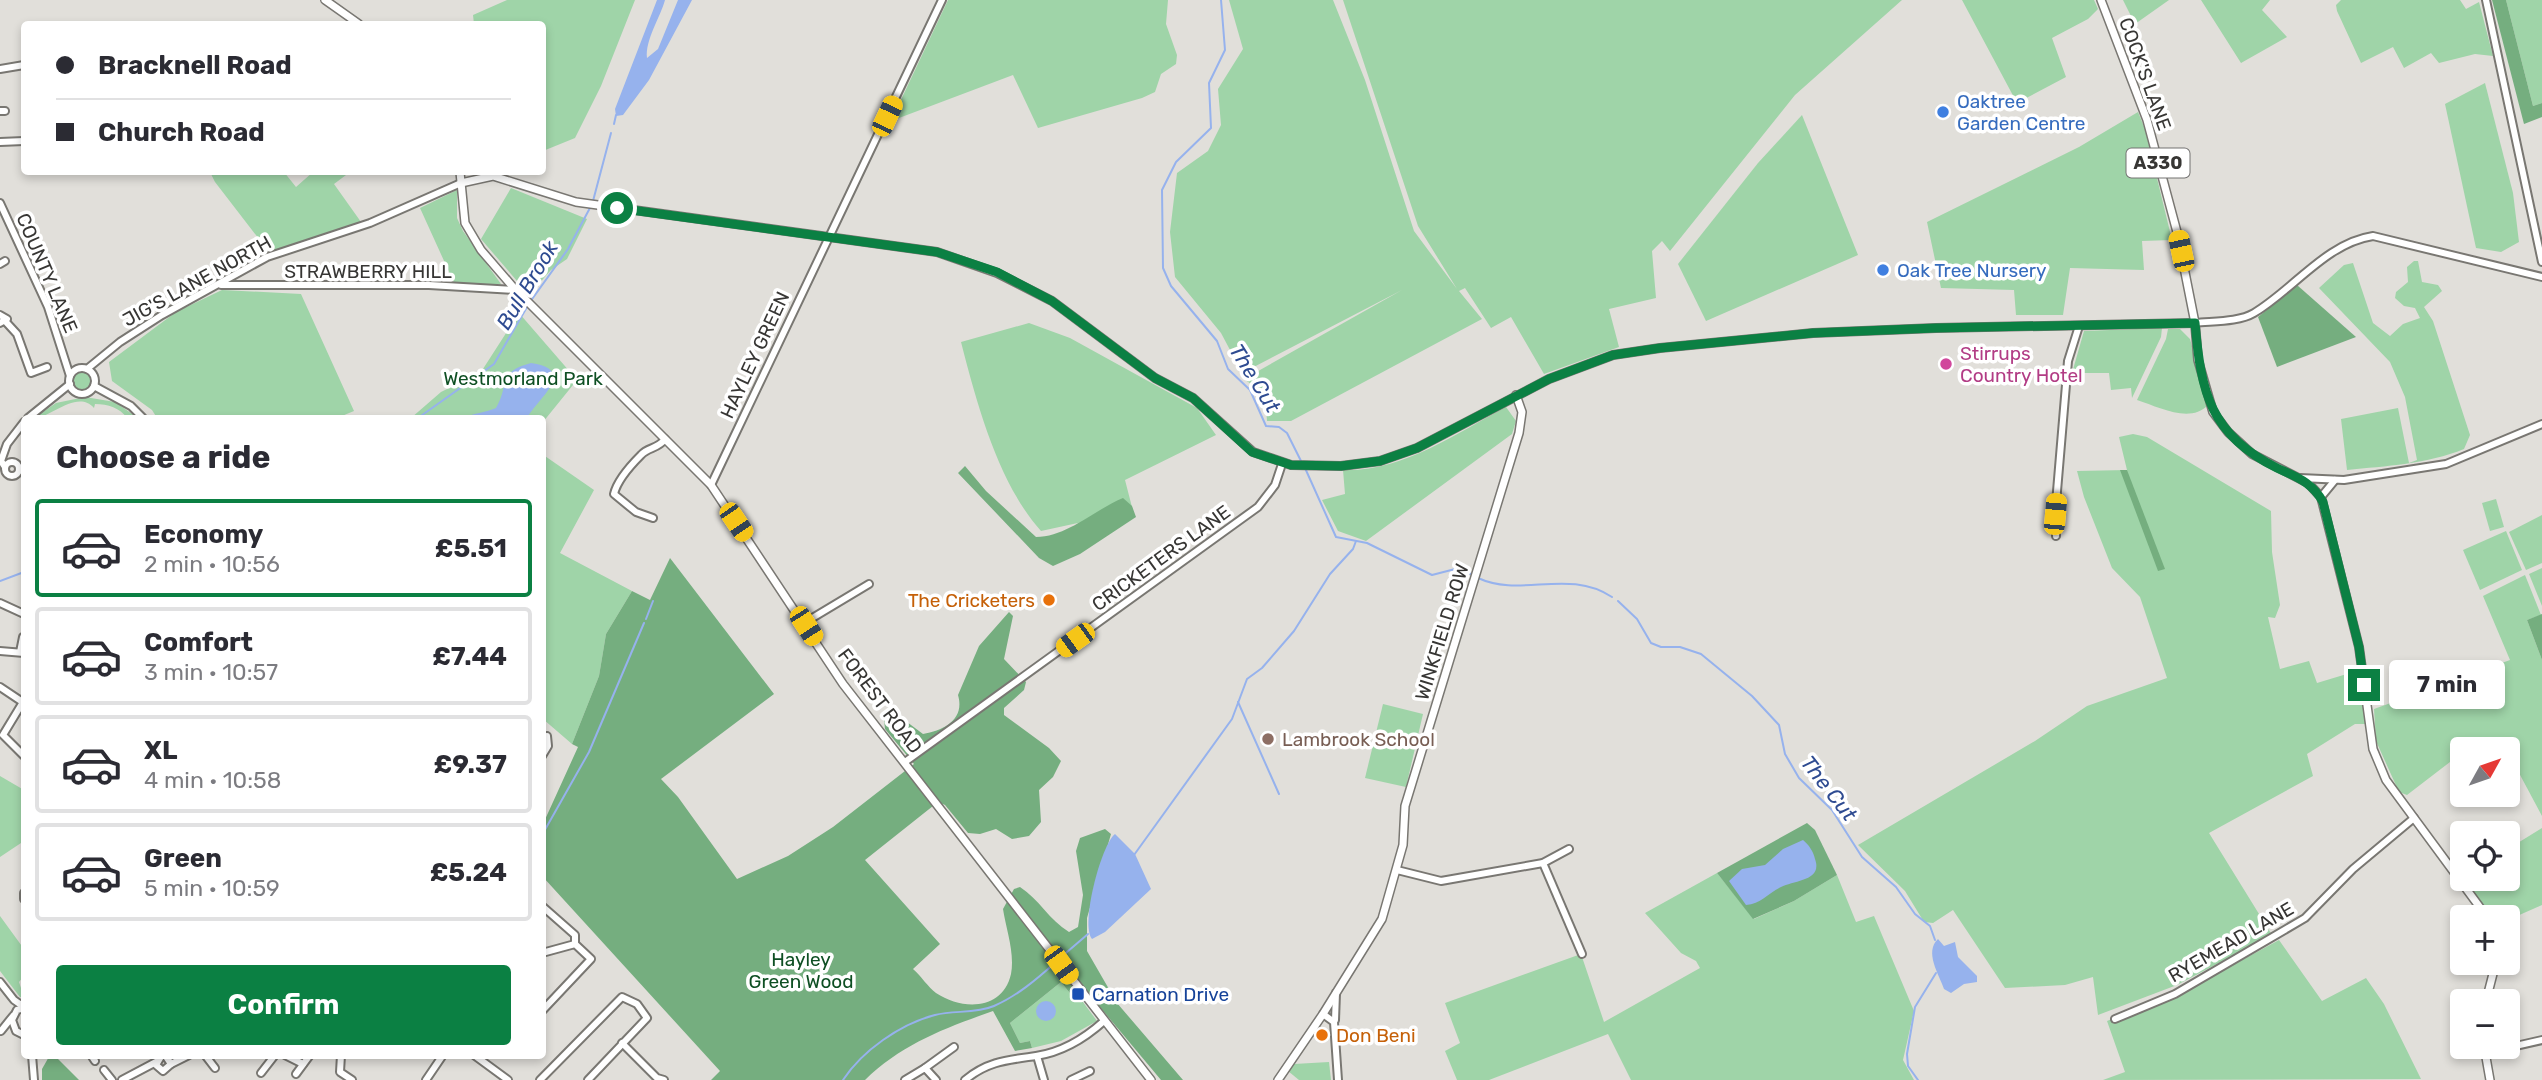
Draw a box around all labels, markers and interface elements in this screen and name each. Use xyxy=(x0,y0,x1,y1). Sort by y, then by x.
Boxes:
street label: COCK'S LANE xyxy=(2114,14,2176,134)
text: Bracknell Road xyxy=(98,50,292,81)
place label: Oaktree Garden Centre xyxy=(1957,90,2085,135)
car xyxy=(869,93,906,139)
marker: Oaktree Garden Centre xyxy=(1935,104,1951,120)
text: Church Road xyxy=(98,117,265,148)
road number: A330 xyxy=(2126,148,2190,178)
route start xyxy=(601,192,633,224)
street label: COUNTY LANE xyxy=(11,210,83,336)
car xyxy=(2167,228,2196,274)
street label: JIG'S LANE NORTH xyxy=(119,231,275,331)
water label: Bull Brook xyxy=(491,235,564,334)
place label: Oak Tree Nursery xyxy=(1897,259,2046,282)
street label: STRAWBERRY HILL xyxy=(284,260,452,283)
marker: Oak Tree Nursery xyxy=(1875,262,1891,278)
street label: HAYLEY GREEN xyxy=(716,288,794,422)
water label: The Cut xyxy=(1224,339,1286,418)
place label: Stirrups Country Hotel xyxy=(1960,342,2083,387)
marker: Stirrups Country Hotel xyxy=(1938,356,1954,372)
park label: Westmorland Park xyxy=(443,367,603,390)
text: Choose a ride xyxy=(56,438,270,476)
car xyxy=(2043,492,2068,536)
car xyxy=(716,499,757,545)
street label: CRICKETERS LANE xyxy=(1087,500,1235,616)
icon: car xyxy=(60,517,123,580)
text: Economy xyxy=(144,519,263,550)
text: £5.51 xyxy=(435,533,507,564)
text: 2 min · 10:56 xyxy=(144,550,280,578)
street label: WINKFIELD ROW xyxy=(1410,561,1474,703)
place label: The Cricketers xyxy=(908,589,1035,612)
marker: The Cricketers xyxy=(1041,592,1057,608)
car xyxy=(786,603,827,649)
car xyxy=(1052,619,1099,661)
icon: car xyxy=(60,625,123,688)
text: Comfort xyxy=(144,627,253,658)
text: £7.44 xyxy=(432,641,507,672)
street label: FOREST ROAD xyxy=(833,644,927,758)
text: 3 min · 10:57 xyxy=(144,658,278,686)
callout: 7 min xyxy=(2388,660,2504,710)
route end xyxy=(2348,669,2380,701)
text: 7 min xyxy=(2417,670,2477,698)
place label: Lambrook School xyxy=(1282,728,1435,751)
marker: Lambrook School xyxy=(1260,731,1276,747)
icon: car xyxy=(60,733,123,796)
text: XL xyxy=(144,735,177,766)
north arrow xyxy=(2450,737,2520,807)
map controls xyxy=(2450,737,2520,1059)
text: £9.37 xyxy=(434,749,507,780)
water label: The Cut xyxy=(1796,750,1863,826)
text: 4 min · 10:58 xyxy=(144,766,281,794)
button: locate xyxy=(2450,821,2520,891)
icon: car xyxy=(60,841,123,904)
text: Green xyxy=(144,843,222,874)
text: £5.24 xyxy=(430,857,507,888)
text: 5 min · 10:59 xyxy=(144,874,280,902)
street label: RYEMEAD LANE xyxy=(2164,897,2298,987)
button: + xyxy=(2450,905,2520,975)
car xyxy=(1041,942,1082,988)
park label: Hayley Green Wood xyxy=(748,948,854,993)
button: Confirm xyxy=(56,965,511,1045)
place label: Carnation Drive xyxy=(1092,983,1229,1006)
marker: Carnation Drive xyxy=(1070,986,1086,1002)
button: − xyxy=(2450,989,2520,1059)
place label: Don Beni xyxy=(1336,1024,1416,1047)
marker: Don Beni xyxy=(1314,1027,1330,1043)

